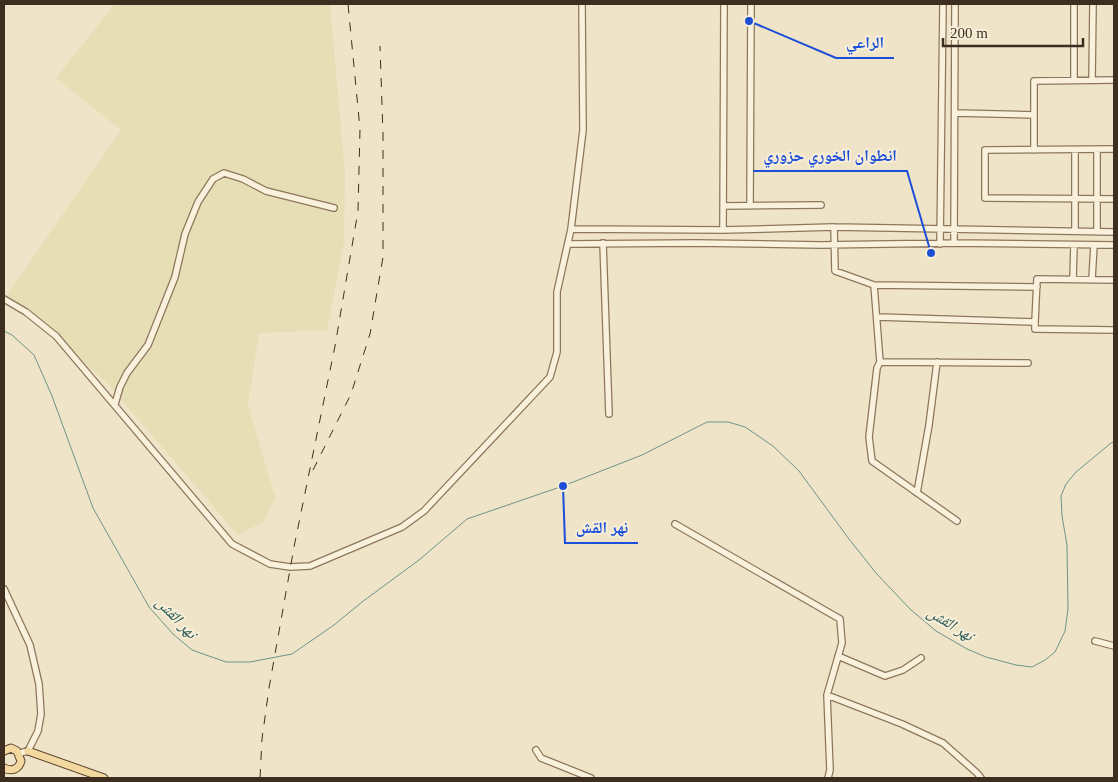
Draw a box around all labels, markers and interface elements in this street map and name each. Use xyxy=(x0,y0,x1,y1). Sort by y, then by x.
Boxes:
scale bar xyxy=(943,15,1083,47)
text: 200 m xyxy=(950,25,988,41)
callout: الراعي xyxy=(836,27,894,58)
text: الراعي xyxy=(846,34,884,55)
callout: انطوان الخوري حزوري xyxy=(753,140,907,171)
text: انطوان الخوري حزوري xyxy=(763,147,897,168)
callout: نهر القش xyxy=(565,512,638,543)
text: نهر القش xyxy=(576,519,628,537)
water label: نهر القش xyxy=(152,593,202,645)
water label: نهر القش xyxy=(924,603,979,647)

